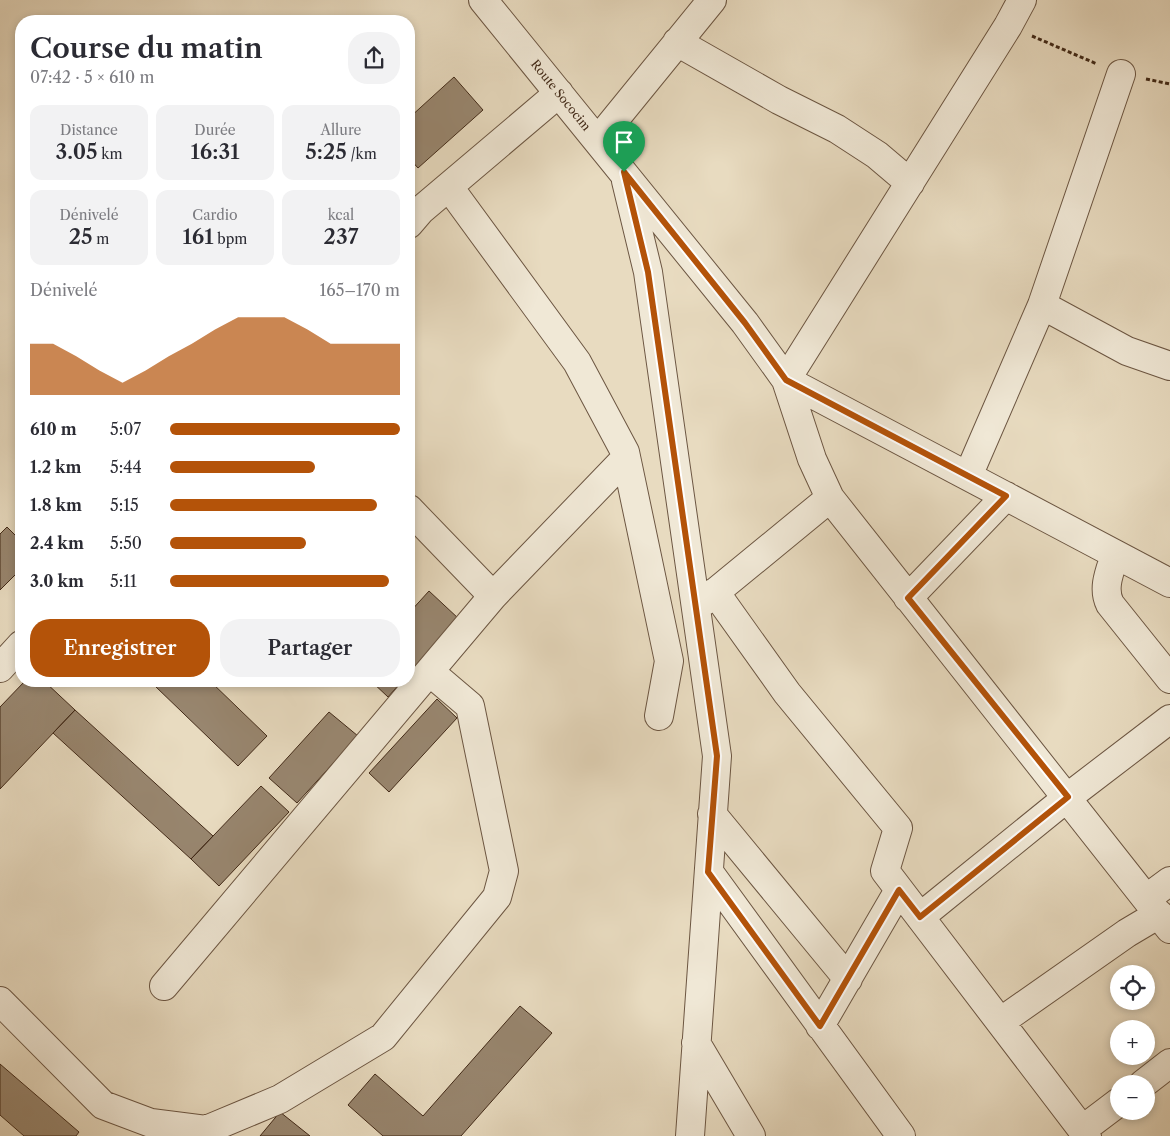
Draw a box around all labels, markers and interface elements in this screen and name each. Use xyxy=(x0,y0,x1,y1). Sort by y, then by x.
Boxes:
text: Course du matin xyxy=(30,31,263,65)
button: share xyxy=(348,32,400,84)
street label: Route Sococim xyxy=(528,57,594,133)
text: 07:42 · 5 × 610 m xyxy=(30,67,154,87)
text: Distance xyxy=(60,121,118,139)
text: Durée xyxy=(194,121,236,139)
text: Allure xyxy=(321,121,361,139)
pin xyxy=(603,121,645,172)
icon: arrive xyxy=(610,128,638,156)
text: 3.05 xyxy=(56,139,98,164)
text: 16:31 xyxy=(191,139,239,164)
text: 5:25 xyxy=(305,139,347,164)
text: km xyxy=(98,145,122,163)
text: /km xyxy=(347,145,377,163)
text: Dénivelé xyxy=(59,206,119,224)
text: Cardio xyxy=(192,206,238,224)
text: kcal xyxy=(328,206,354,224)
text: 25 xyxy=(69,224,93,249)
text: 161 xyxy=(183,224,214,249)
text: 237 xyxy=(324,224,358,249)
text: m xyxy=(93,230,109,248)
text: bpm xyxy=(214,230,247,248)
text: Dénivelé xyxy=(30,280,98,300)
text: 165–170 m xyxy=(320,280,400,300)
text: 610 m xyxy=(30,419,77,439)
text: 5:07 xyxy=(110,419,141,439)
text: 1.2 km xyxy=(30,457,82,477)
text: 5:44 xyxy=(110,457,142,477)
text: 1.8 km xyxy=(30,495,82,515)
text: 5:15 xyxy=(110,495,139,515)
text: 2.4 km xyxy=(30,533,84,553)
text: 5:50 xyxy=(110,533,142,553)
text: 3.0 km xyxy=(30,571,84,591)
text: 5:11 xyxy=(110,571,137,591)
button: Enregistrer xyxy=(30,619,210,677)
button: Partager xyxy=(220,619,400,677)
map controls xyxy=(1110,965,1155,1120)
button: locate xyxy=(1110,965,1155,1010)
button: + xyxy=(1110,1020,1155,1065)
button: − xyxy=(1110,1075,1155,1120)

